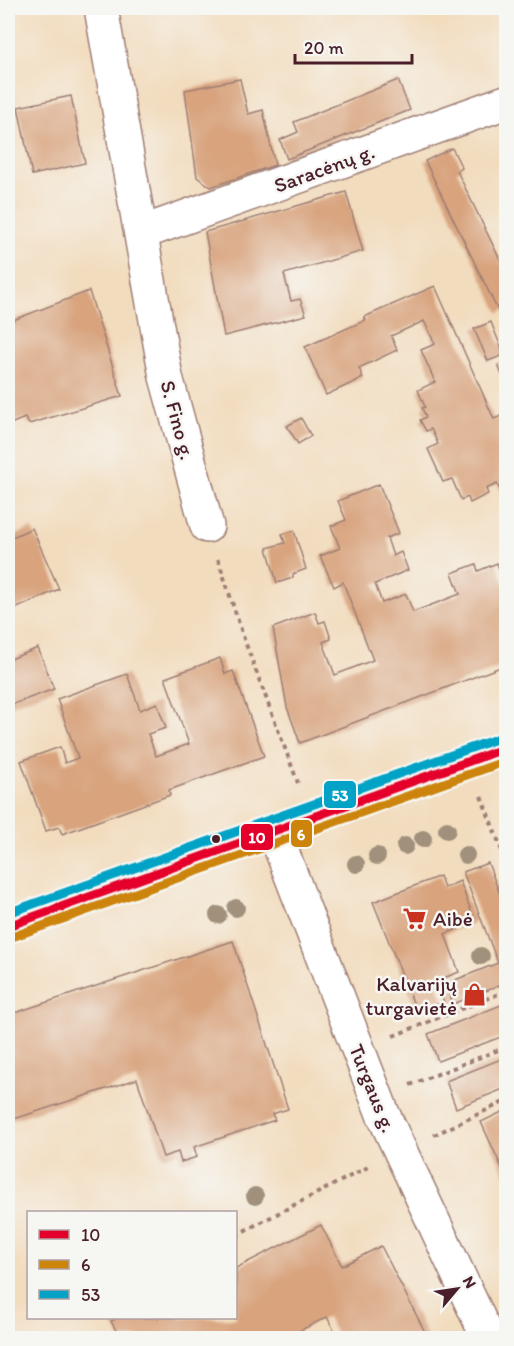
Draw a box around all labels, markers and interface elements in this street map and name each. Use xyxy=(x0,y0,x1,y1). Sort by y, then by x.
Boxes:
scale bar xyxy=(295,27,412,65)
text: 20 m xyxy=(304,37,344,59)
street label: Saracėnų g. xyxy=(270,138,378,198)
street label: S. Fino g. xyxy=(155,378,201,462)
line badge: 53 xyxy=(323,780,357,809)
text: 53 xyxy=(331,786,349,805)
line badge: 6 xyxy=(290,819,313,848)
line badge: 10 xyxy=(240,823,274,851)
text: 6 xyxy=(297,825,306,844)
text: 10 xyxy=(248,828,266,847)
unlabelled marker xyxy=(210,833,222,845)
supermarket icon: Aibė xyxy=(402,905,428,931)
place label: Aibė xyxy=(433,906,473,931)
place label: Kalvarijų turgavietė xyxy=(366,971,457,1020)
shop icon: Kalvarijų turgavietė xyxy=(462,982,488,1008)
street label: Turgaus g. xyxy=(344,1040,402,1136)
legend xyxy=(27,1211,237,1319)
text: 10 xyxy=(81,1224,100,1246)
text: 6 xyxy=(81,1254,91,1276)
north arrow xyxy=(427,1259,487,1319)
text: N xyxy=(459,1273,481,1291)
text: 53 xyxy=(81,1284,100,1306)

